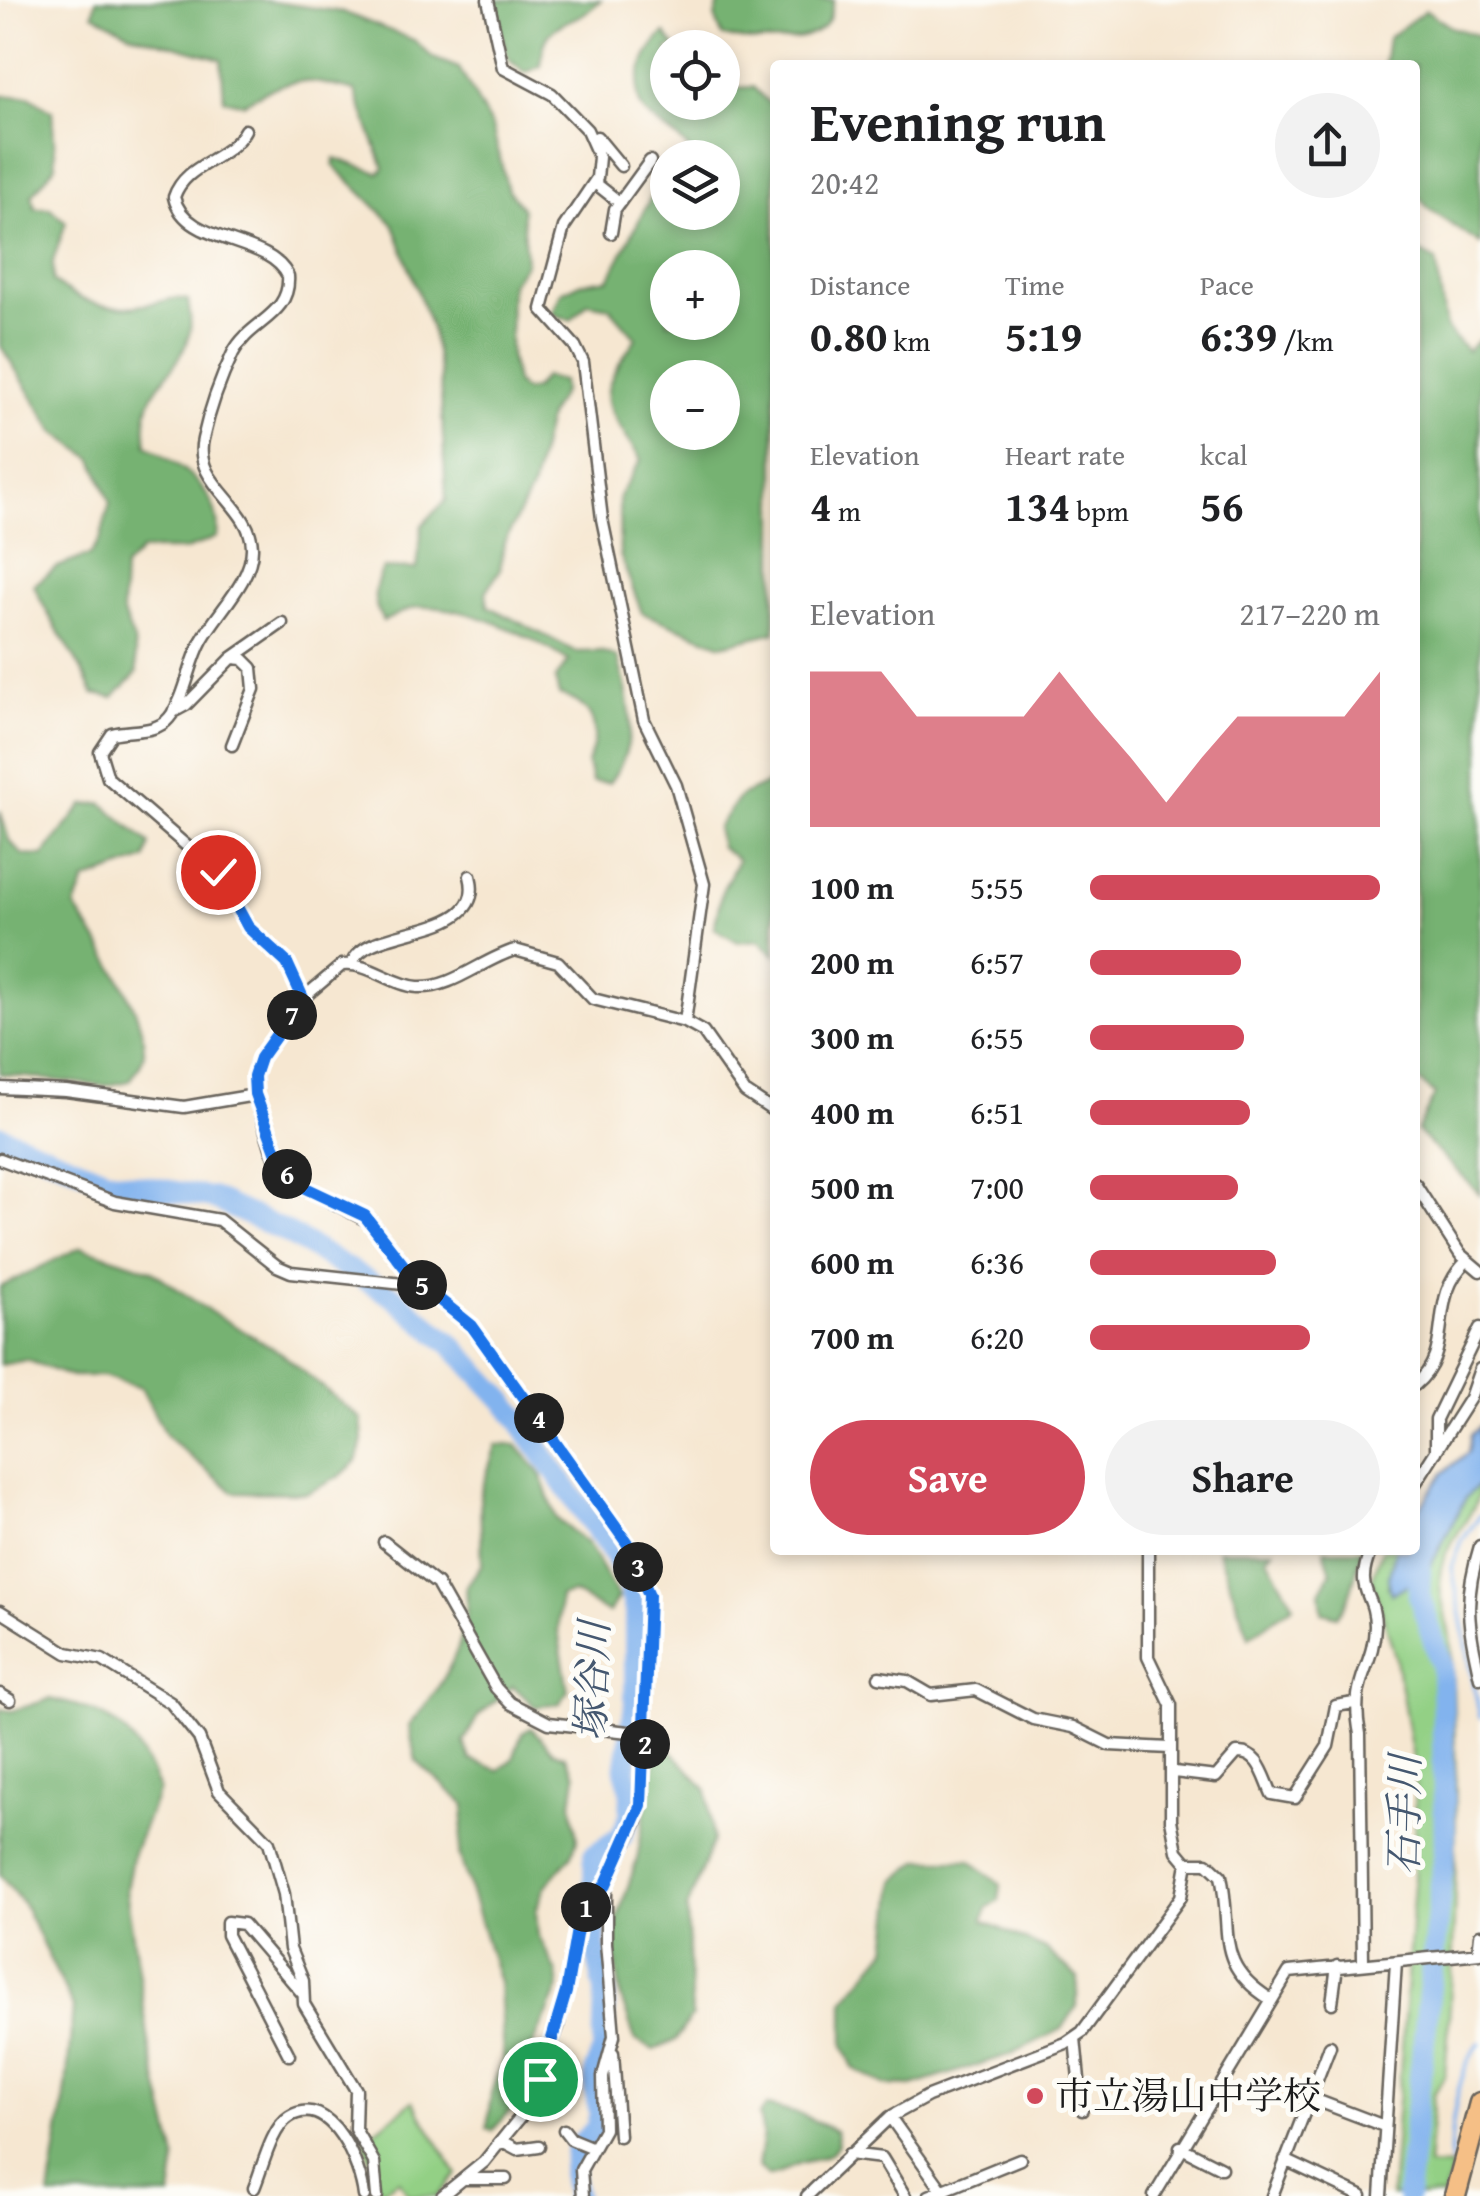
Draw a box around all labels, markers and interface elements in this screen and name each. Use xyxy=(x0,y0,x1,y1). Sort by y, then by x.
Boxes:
map controls xyxy=(650,30,740,450)
button: locate xyxy=(650,30,740,120)
text: Evening run xyxy=(810,81,1106,161)
button: share xyxy=(1275,93,1380,198)
button: layers xyxy=(650,140,740,230)
text: 20:42 xyxy=(810,159,879,206)
button: + xyxy=(650,250,740,340)
text: Distance xyxy=(810,264,910,305)
text: Time xyxy=(1005,264,1065,305)
text: Pace xyxy=(1200,264,1254,305)
text: 0.80 xyxy=(810,305,887,366)
text: 5:19 xyxy=(1005,305,1082,366)
text: 6:39 xyxy=(1200,305,1277,366)
text: km xyxy=(887,320,930,361)
text: /km xyxy=(1277,320,1334,361)
button: − xyxy=(650,360,740,450)
text: Elevation xyxy=(810,434,920,475)
text: Heart rate xyxy=(1005,434,1125,475)
text: kcal xyxy=(1200,434,1248,475)
text: 4 xyxy=(810,475,832,536)
text: 134 xyxy=(1005,475,1070,536)
text: 56 xyxy=(1200,475,1244,536)
text: m xyxy=(832,490,861,531)
text: bpm xyxy=(1070,490,1129,531)
text: Elevation xyxy=(810,590,935,637)
text: 217–220 m xyxy=(1239,590,1380,637)
pin xyxy=(176,830,261,915)
icon: check xyxy=(191,845,246,900)
text: 100 m xyxy=(810,864,894,911)
text: 5:55 xyxy=(970,864,1024,911)
text: 200 m xyxy=(810,939,894,986)
text: 6:57 xyxy=(970,939,1024,986)
pin: 7 xyxy=(267,990,317,1040)
text: 7 xyxy=(285,994,299,1035)
text: 300 m xyxy=(810,1014,894,1061)
text: 6:55 xyxy=(970,1014,1024,1061)
text: 400 m xyxy=(810,1089,894,1136)
text: 6:51 xyxy=(970,1089,1024,1136)
pin: 6 xyxy=(262,1149,312,1199)
text: 6 xyxy=(280,1153,294,1194)
text: 500 m xyxy=(810,1164,894,1211)
text: 7:00 xyxy=(970,1164,1024,1211)
text: 600 m xyxy=(810,1239,894,1286)
text: 6:36 xyxy=(970,1239,1024,1286)
pin: 5 xyxy=(397,1260,447,1310)
text: 5 xyxy=(415,1264,429,1305)
text: 700 m xyxy=(810,1314,894,1361)
text: 6:20 xyxy=(970,1314,1024,1361)
pin: 4 xyxy=(514,1393,564,1443)
text: 4 xyxy=(532,1397,546,1438)
button: Save xyxy=(810,1420,1085,1535)
button: Share xyxy=(1105,1420,1380,1535)
pin: 3 xyxy=(613,1542,663,1592)
text: 3 xyxy=(631,1546,645,1587)
water label: 塚谷川 xyxy=(560,1616,623,1742)
pin: 2 xyxy=(620,1719,670,1769)
text: 2 xyxy=(638,1723,652,1764)
water label: 石手川 xyxy=(1373,1750,1434,1875)
pin: 1 xyxy=(561,1882,611,1932)
text: 1 xyxy=(579,1886,593,1927)
pin xyxy=(498,2037,583,2122)
icon: arrive xyxy=(513,2052,568,2107)
place label: 市立湯山中学校 xyxy=(1055,2067,1321,2123)
marker: 市立湯山中学校 xyxy=(1024,2085,1046,2107)

